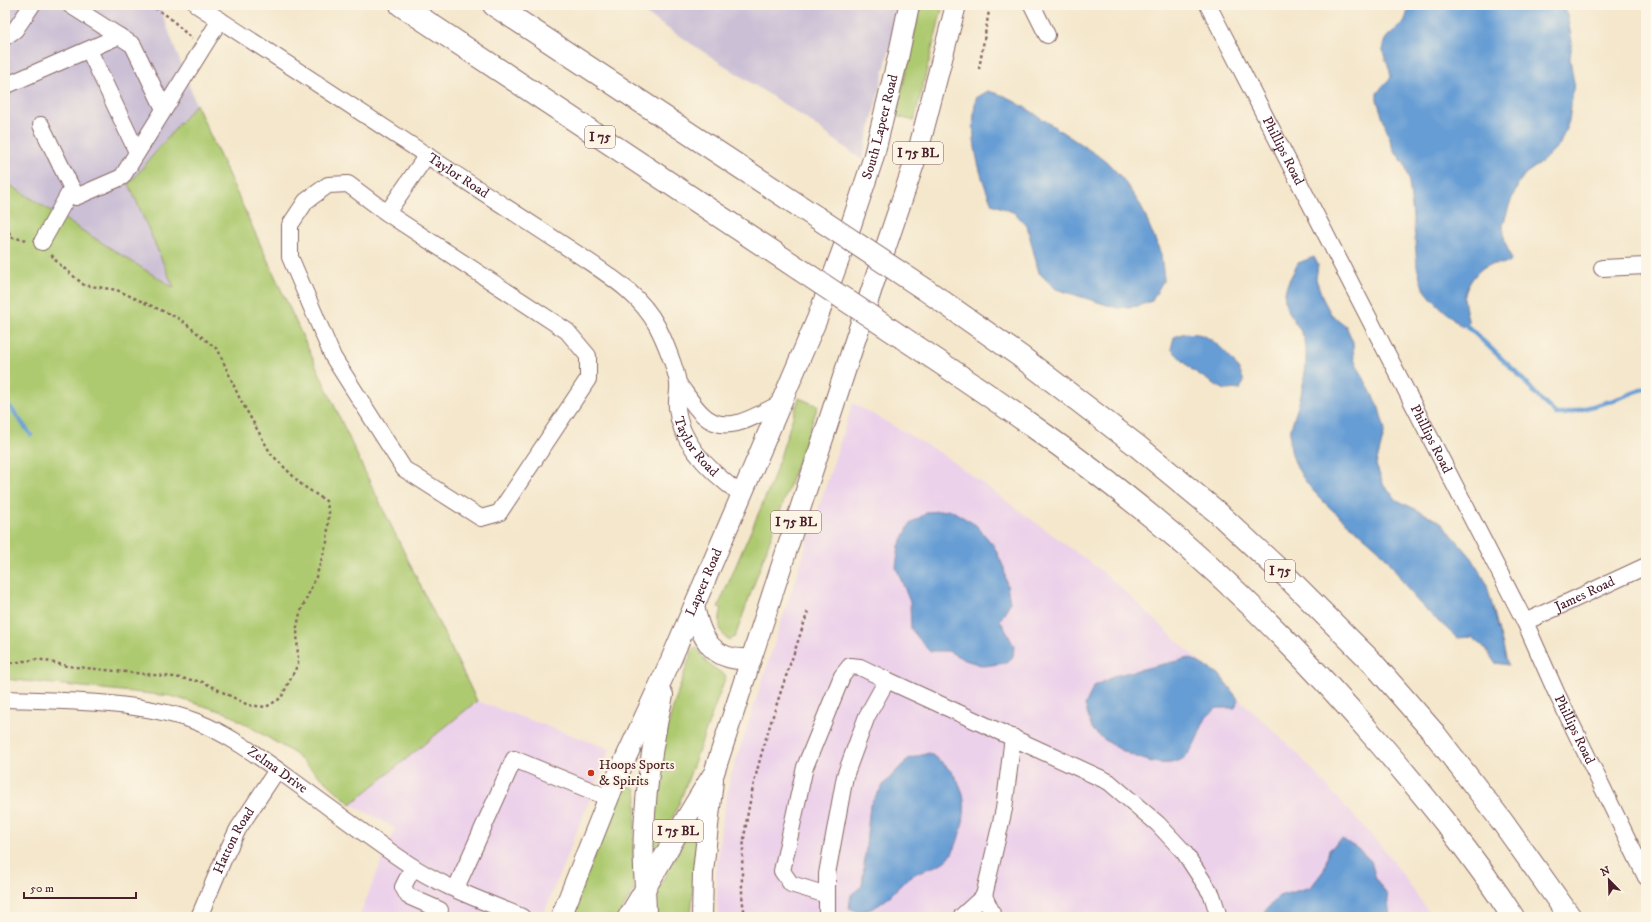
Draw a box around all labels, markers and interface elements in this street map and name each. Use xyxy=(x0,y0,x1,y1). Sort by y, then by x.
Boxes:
street label: South Lapeer Road xyxy=(858,73,903,182)
street label: Phillips Road xyxy=(1258,113,1308,188)
road number: I 75 xyxy=(585,126,615,148)
road number: I 75 BL xyxy=(893,142,943,164)
street label: Taylor Road xyxy=(424,149,492,203)
street label: Phillips Road xyxy=(1406,402,1456,476)
street label: Taylor Road xyxy=(670,414,722,481)
road number: I 75 BL xyxy=(771,511,821,533)
street label: Lapeer Road xyxy=(682,546,727,619)
road number: I 75 xyxy=(1265,560,1295,582)
street label: James Road xyxy=(1550,573,1618,617)
street label: Phillips Road xyxy=(1550,692,1599,767)
street label: Zelma Drive xyxy=(244,742,311,798)
place label: Hoops Sports & Spirits xyxy=(599,756,675,790)
marker: Hoops Sports & Spirits xyxy=(586,768,596,778)
street label: Hatton Road xyxy=(209,804,259,877)
road number: I 75 BL xyxy=(653,820,703,842)
north arrow xyxy=(1589,860,1629,900)
text: N xyxy=(1599,864,1612,880)
scale bar xyxy=(24,874,136,900)
text: 50 m xyxy=(30,881,54,896)

